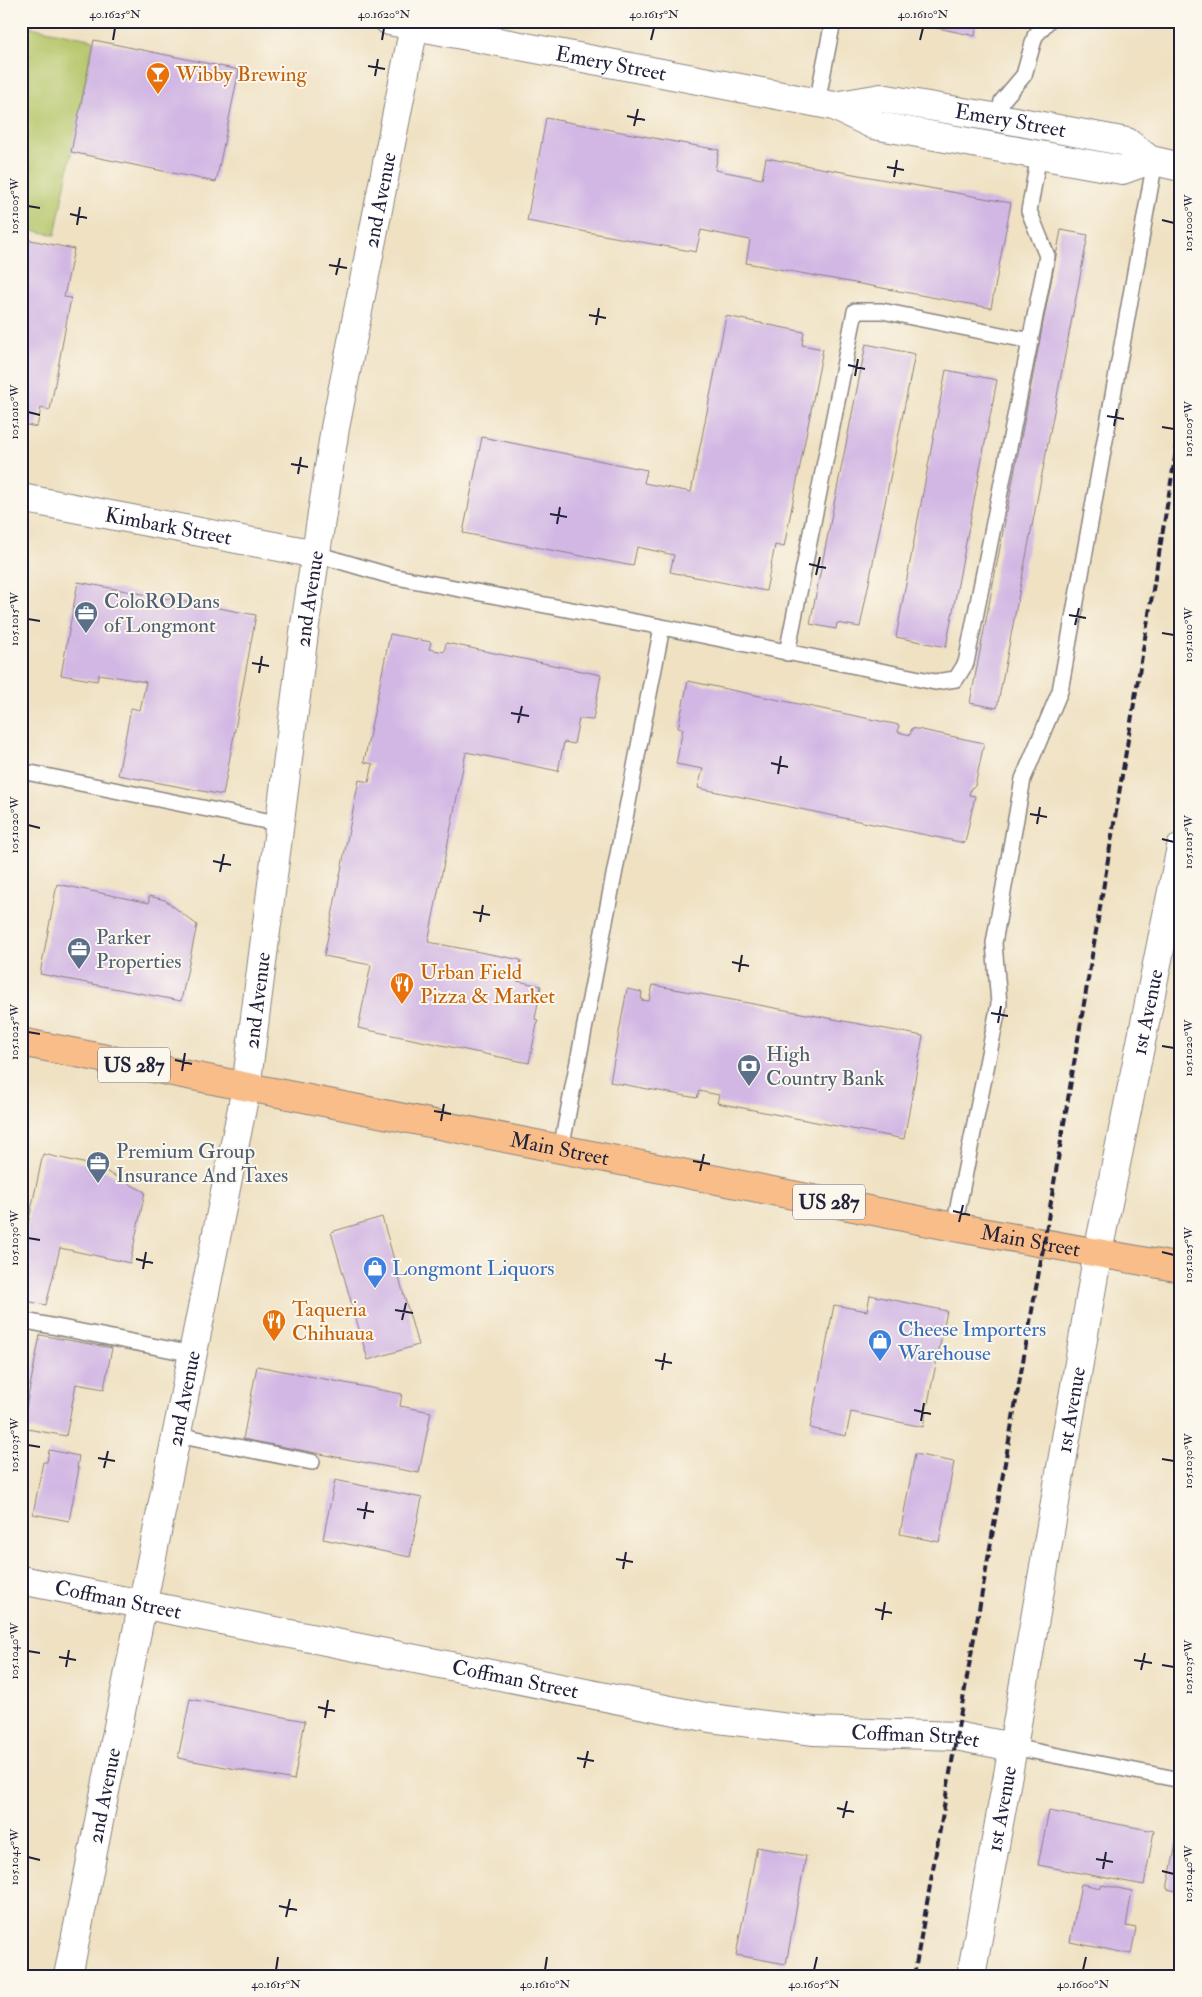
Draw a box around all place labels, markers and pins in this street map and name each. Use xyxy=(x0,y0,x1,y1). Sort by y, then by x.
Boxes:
bar icon: Wibby Brewing xyxy=(145,61,171,95)
place label: Wibby Brewing xyxy=(175,61,308,88)
place label: ColoRODans of Longmont xyxy=(104,588,220,639)
office icon: ColoRODans of Longmont xyxy=(73,600,99,634)
place label: Parker Properties xyxy=(96,924,181,975)
office icon: Parker Properties xyxy=(66,936,92,970)
place label: Urban Field Pizza & Market xyxy=(420,959,555,1010)
restaurant icon: Urban Field Pizza & Market xyxy=(389,971,415,1005)
place label: High Country Bank xyxy=(766,1041,885,1092)
bank icon: High Country Bank xyxy=(736,1053,762,1087)
place label: Premium Group Insurance And Taxes xyxy=(116,1138,288,1189)
office icon: Premium Group Insurance And Taxes xyxy=(85,1150,111,1184)
shop icon: Longmont Liquors xyxy=(362,1255,388,1289)
place label: Longmont Liquors xyxy=(392,1255,554,1282)
place label: Taqueria Chihuaua xyxy=(292,1296,374,1347)
restaurant icon: Taqueria Chihuaua xyxy=(261,1308,287,1342)
place label: Cheese Importers Warehouse xyxy=(897,1316,1046,1367)
shop icon: Cheese Importers Warehouse xyxy=(867,1328,893,1362)

